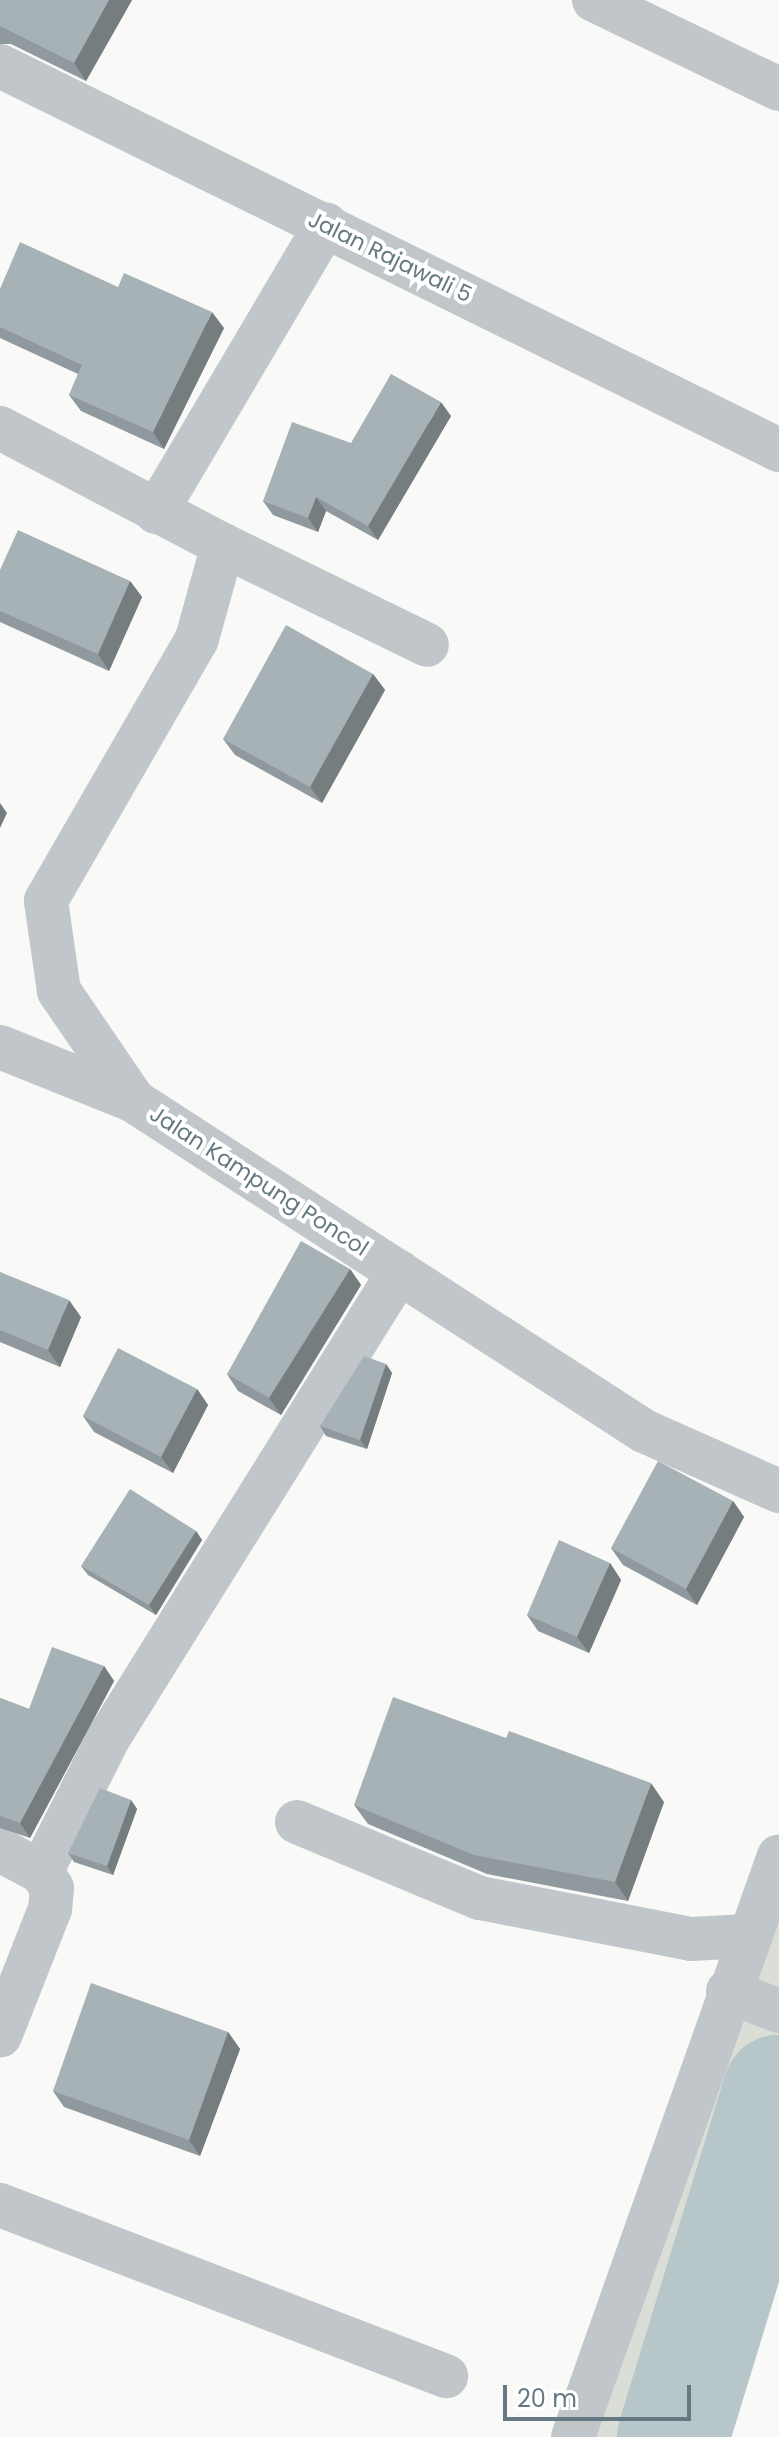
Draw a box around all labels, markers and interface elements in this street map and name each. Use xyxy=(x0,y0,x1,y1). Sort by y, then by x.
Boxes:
street label: Jalan Rajawali 5 xyxy=(304,206,476,308)
street label: Jalan Kampung Poncol xyxy=(145,1100,373,1262)
scale bar xyxy=(507,2369,695,2419)
text: 20 m xyxy=(517,2382,577,2415)

